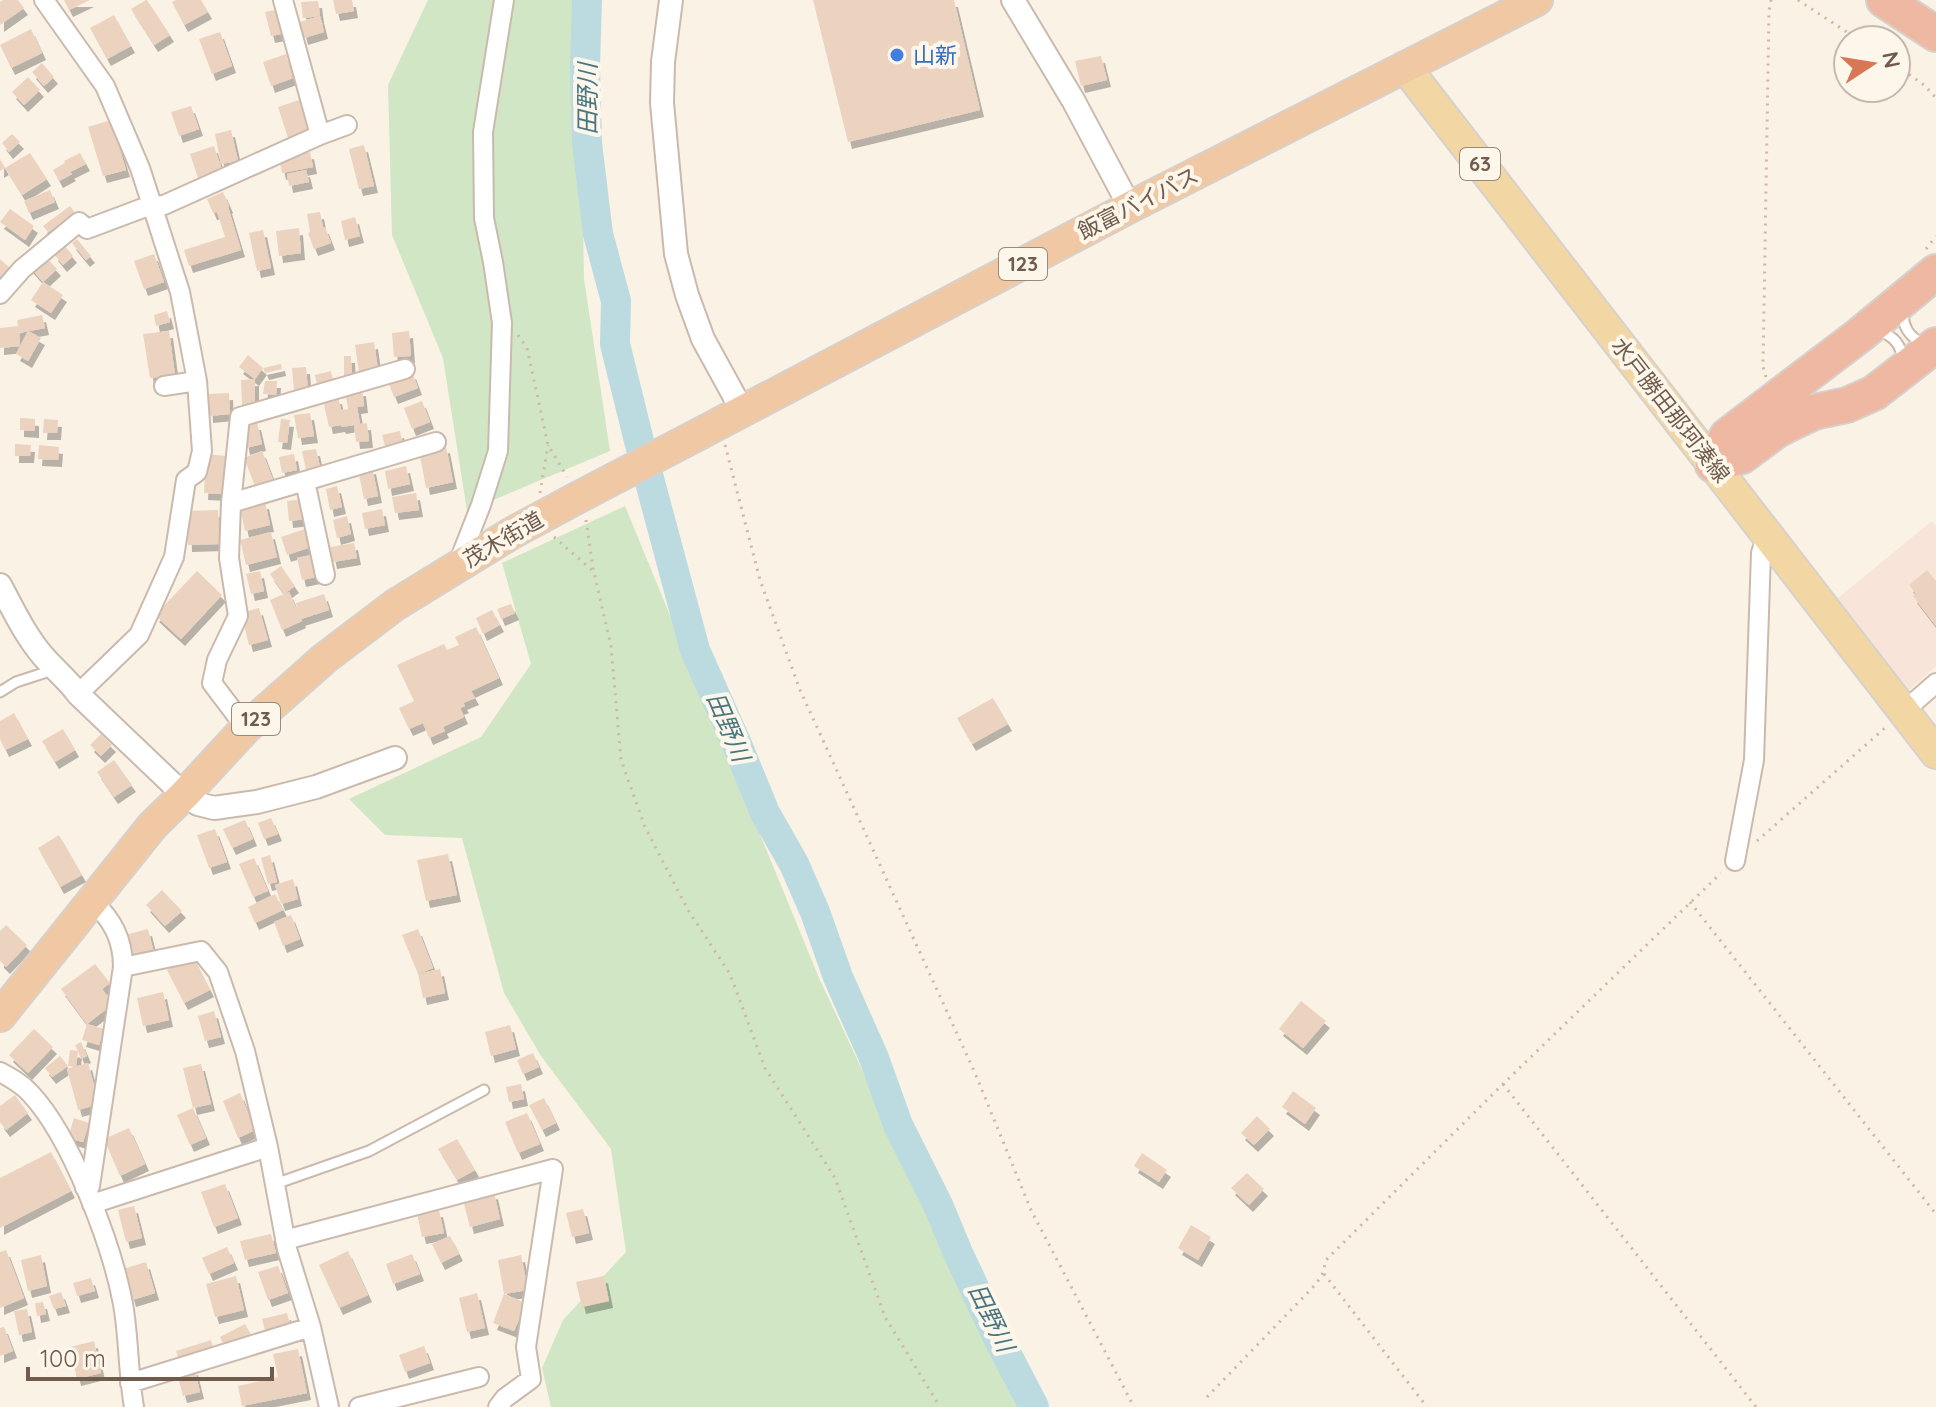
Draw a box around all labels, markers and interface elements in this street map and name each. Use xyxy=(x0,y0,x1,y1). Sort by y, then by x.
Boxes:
north arrow xyxy=(1832,24,1912,104)
place label: 山新 xyxy=(913,41,957,69)
marker: 山新 xyxy=(888,46,906,64)
text: N xyxy=(1876,49,1907,71)
water label: 田野川 xyxy=(572,60,602,135)
road number: 63 xyxy=(1460,148,1500,180)
street label: 飯富バイパス xyxy=(1073,161,1203,245)
road number: 123 xyxy=(999,248,1047,280)
street label: 水戸勝田那珂湊線 xyxy=(1606,332,1736,488)
street label: 茂木街道 xyxy=(458,505,548,573)
water label: 田野川 xyxy=(701,688,758,768)
road number: 123 xyxy=(232,703,280,735)
water label: 田野川 xyxy=(963,1279,1022,1359)
scale bar xyxy=(28,1331,272,1381)
text: 100 m xyxy=(40,1343,106,1373)

